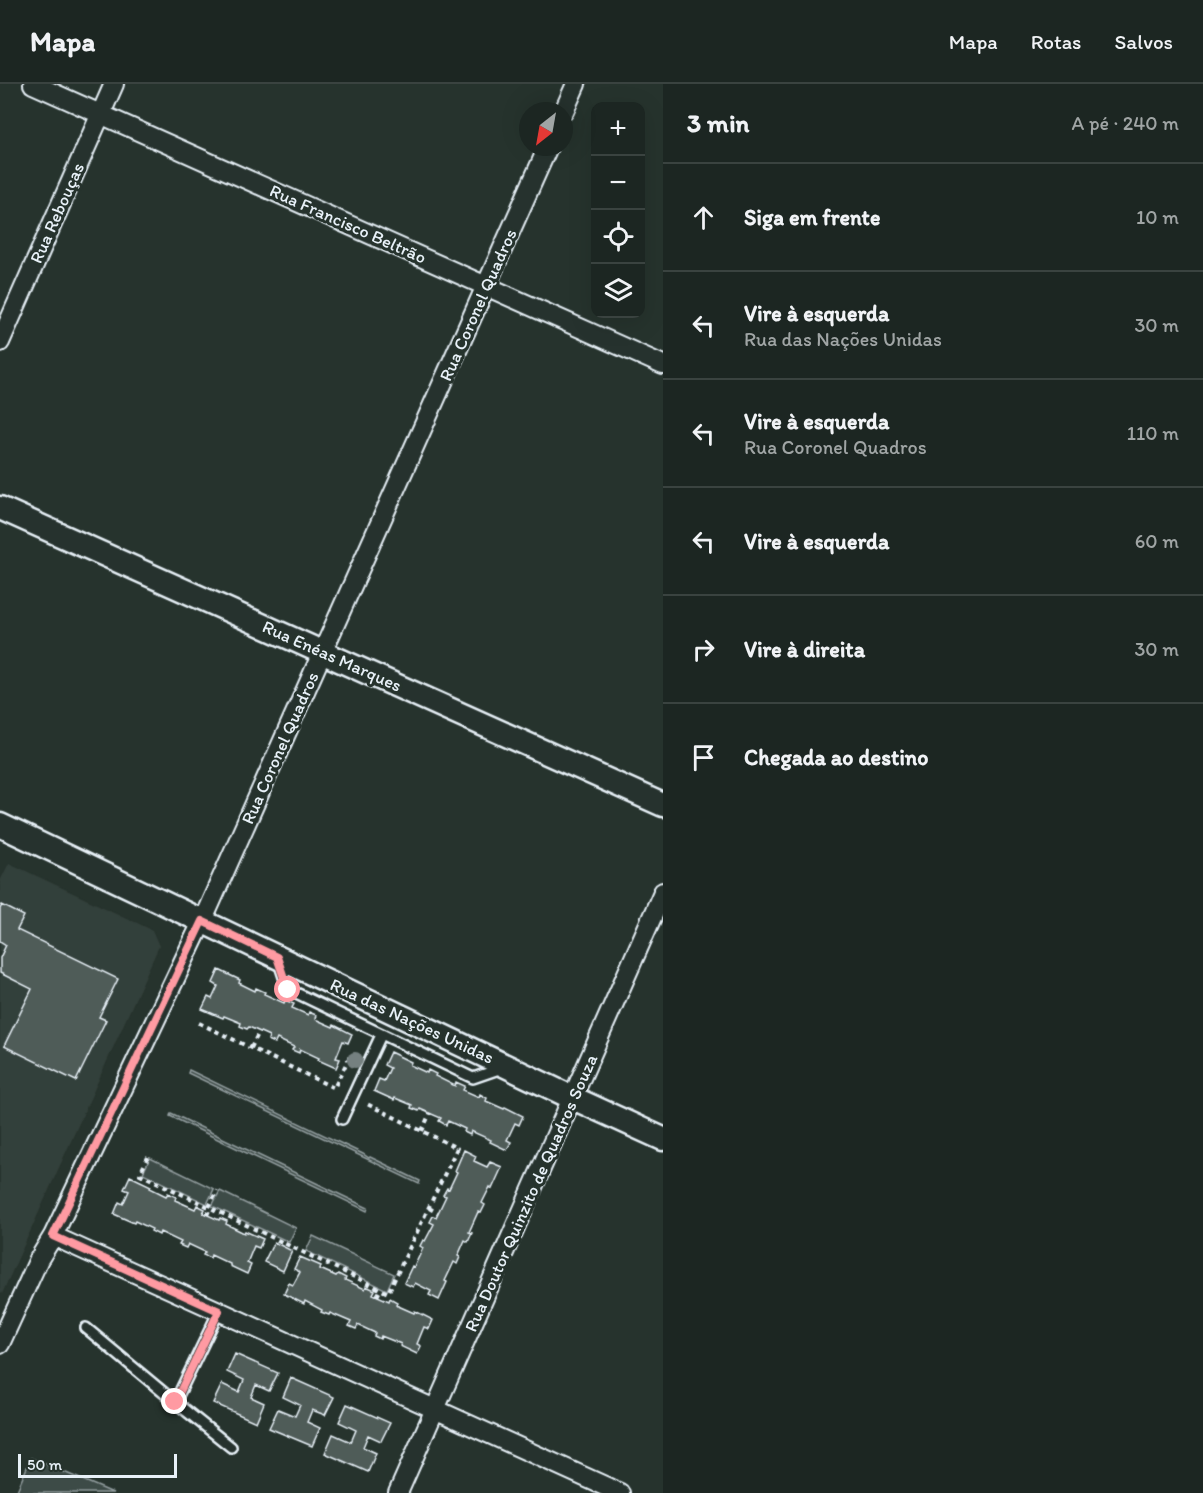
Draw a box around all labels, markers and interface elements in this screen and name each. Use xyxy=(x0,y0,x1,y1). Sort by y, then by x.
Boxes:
text: Mapa xyxy=(30,24,95,58)
text: Mapa xyxy=(949,29,998,54)
text: Rotas xyxy=(1031,29,1081,54)
text: Salvos xyxy=(1114,29,1173,54)
north arrow xyxy=(519,102,573,156)
map controls xyxy=(591,102,645,318)
button: + xyxy=(591,102,645,156)
text: 3 min xyxy=(687,107,749,139)
text: A pé · 240 m xyxy=(1072,111,1179,135)
button: − xyxy=(591,156,645,210)
street label: Rua Rebouças xyxy=(25,159,89,267)
street label: Rua Francisco Beltrão xyxy=(266,180,430,268)
icon: ahead xyxy=(687,201,720,234)
text: Siga em frente xyxy=(744,204,880,231)
text: 10 m xyxy=(1136,205,1179,229)
button: locate xyxy=(591,210,645,264)
street label: Rua Coronel Quadros xyxy=(434,225,522,385)
button: layers xyxy=(591,264,645,318)
text: Vire à esquerda xyxy=(744,300,889,327)
icon: left xyxy=(687,309,720,342)
text: 30 m xyxy=(1134,313,1179,337)
text: Rua das Nações Unidas xyxy=(744,327,942,351)
text: Vire à esquerda xyxy=(744,408,889,435)
icon: left xyxy=(687,417,720,450)
text: 110 m xyxy=(1127,421,1179,445)
text: Rua Coronel Quadros xyxy=(744,435,927,459)
icon: left xyxy=(687,525,720,558)
text: Vire à esquerda xyxy=(744,528,889,555)
text: 60 m xyxy=(1135,529,1179,553)
street label: Rua Enéas Marques xyxy=(259,615,405,697)
icon: right xyxy=(687,633,720,666)
text: Vire à direita xyxy=(744,636,865,663)
text: 30 m xyxy=(1134,637,1179,661)
street label: Rua Coronel Quadros xyxy=(236,668,324,828)
icon: arrive xyxy=(687,741,720,774)
text: Chegada ao destino xyxy=(744,744,928,771)
street label: Rua das Nações Unidas xyxy=(327,973,497,1069)
route start xyxy=(274,976,300,1002)
street label: Rua Doutor Quinzito de Quadros Souza xyxy=(460,1050,603,1335)
route end xyxy=(161,1388,187,1414)
scale bar xyxy=(18,1451,177,1478)
text: 50 m xyxy=(27,1455,62,1474)

